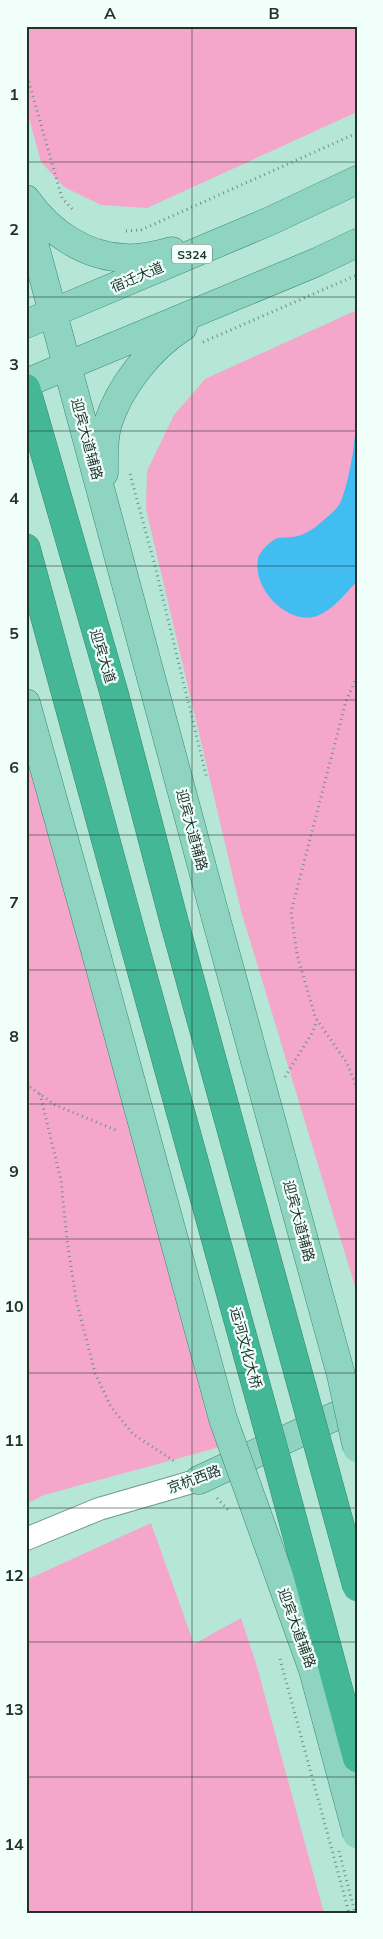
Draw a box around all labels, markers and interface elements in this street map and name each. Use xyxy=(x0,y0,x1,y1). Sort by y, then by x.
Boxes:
text: A xyxy=(104,3,116,23)
text: B xyxy=(268,3,280,23)
text: 1 xyxy=(9,84,19,104)
text: 2 xyxy=(9,219,19,239)
road number: S324 xyxy=(172,244,212,264)
street label: 宿迁大道 xyxy=(108,258,166,296)
text: 3 xyxy=(9,354,19,374)
street label: 迎宾大道辅路 xyxy=(67,396,107,482)
text: 4 xyxy=(9,488,19,508)
text: 5 xyxy=(9,623,19,643)
street label: 迎宾大道 xyxy=(86,627,120,685)
text: 6 xyxy=(9,757,19,777)
street label: 迎宾大道辅路 xyxy=(172,787,212,873)
text: 7 xyxy=(9,892,19,912)
text: 8 xyxy=(9,1026,19,1046)
text: 9 xyxy=(9,1161,19,1181)
street label: 迎宾大道辅路 xyxy=(279,1178,319,1264)
text: 10 xyxy=(4,1296,24,1316)
street label: 运河文化大桥 xyxy=(226,1305,266,1391)
text: 11 xyxy=(4,1430,24,1450)
street label: 京杭西路 xyxy=(165,1461,223,1497)
text: 12 xyxy=(4,1565,24,1585)
street label: 迎宾大道辅路 xyxy=(274,1585,320,1671)
text: 13 xyxy=(4,1699,24,1719)
text: 14 xyxy=(4,1834,24,1854)

